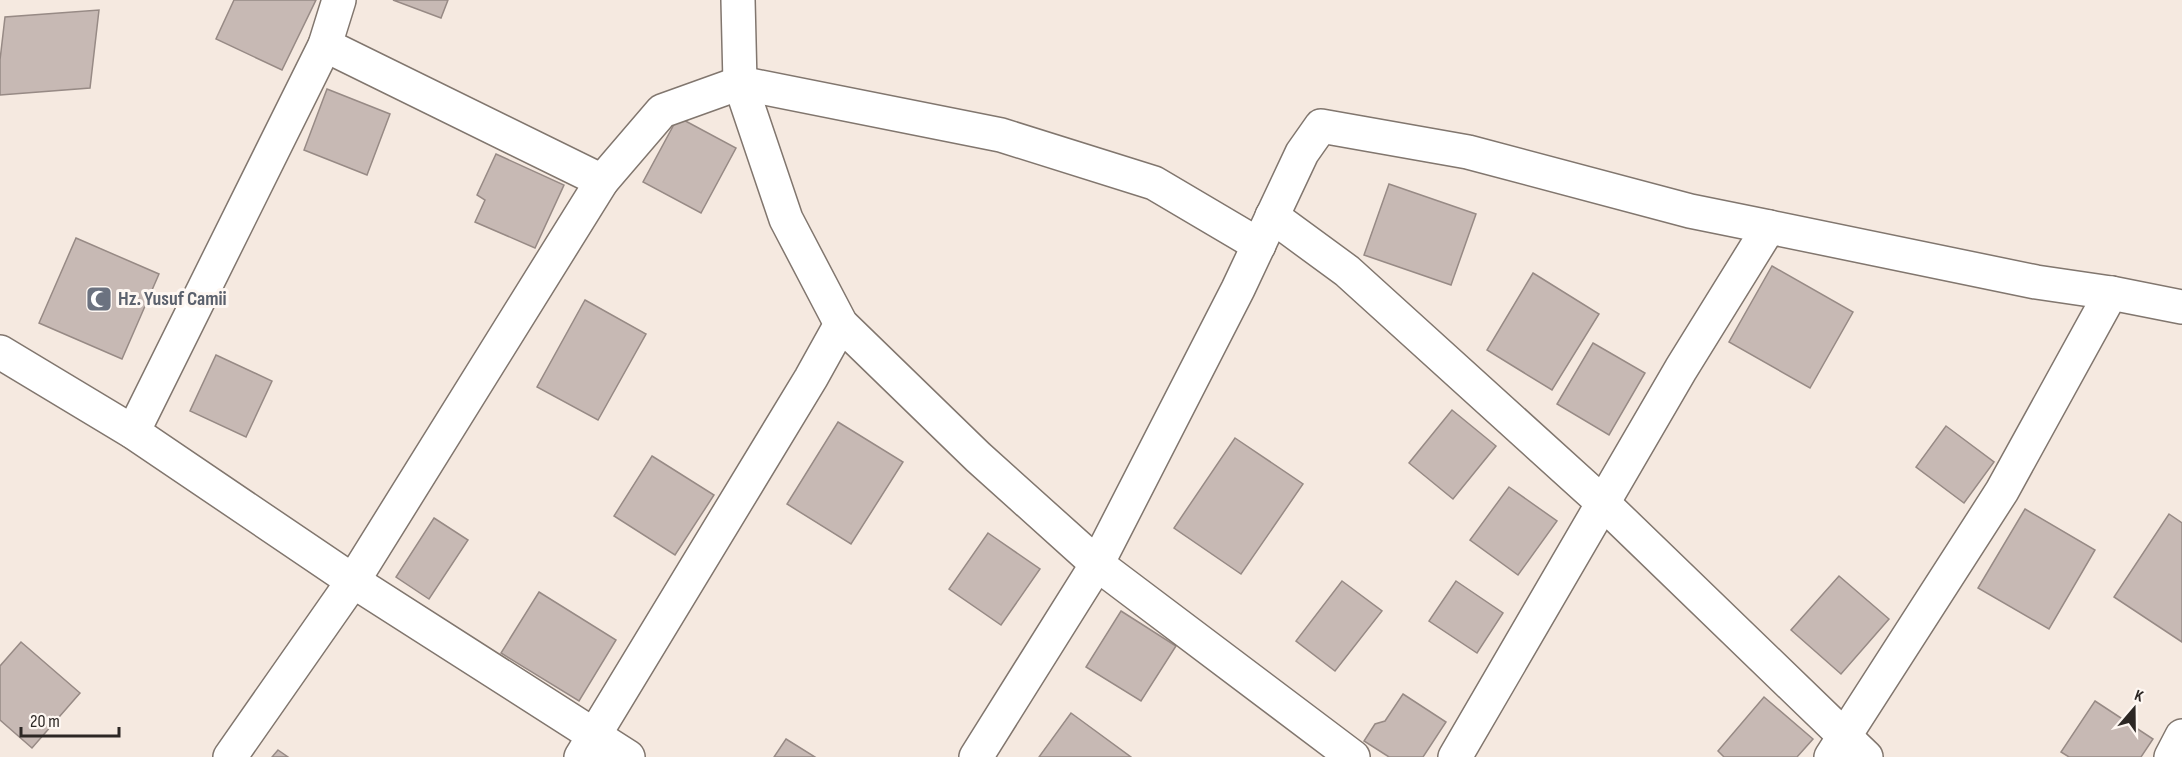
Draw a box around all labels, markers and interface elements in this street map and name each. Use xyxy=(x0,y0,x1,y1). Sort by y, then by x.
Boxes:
mosque icon: Hz. Yusuf Camii xyxy=(84,284,114,314)
place label: Hz. Yusuf Camii xyxy=(118,287,227,311)
north arrow xyxy=(2104,679,2164,739)
text: K xyxy=(2132,686,2146,707)
scale bar xyxy=(21,700,118,738)
text: 20 m xyxy=(30,711,60,732)

